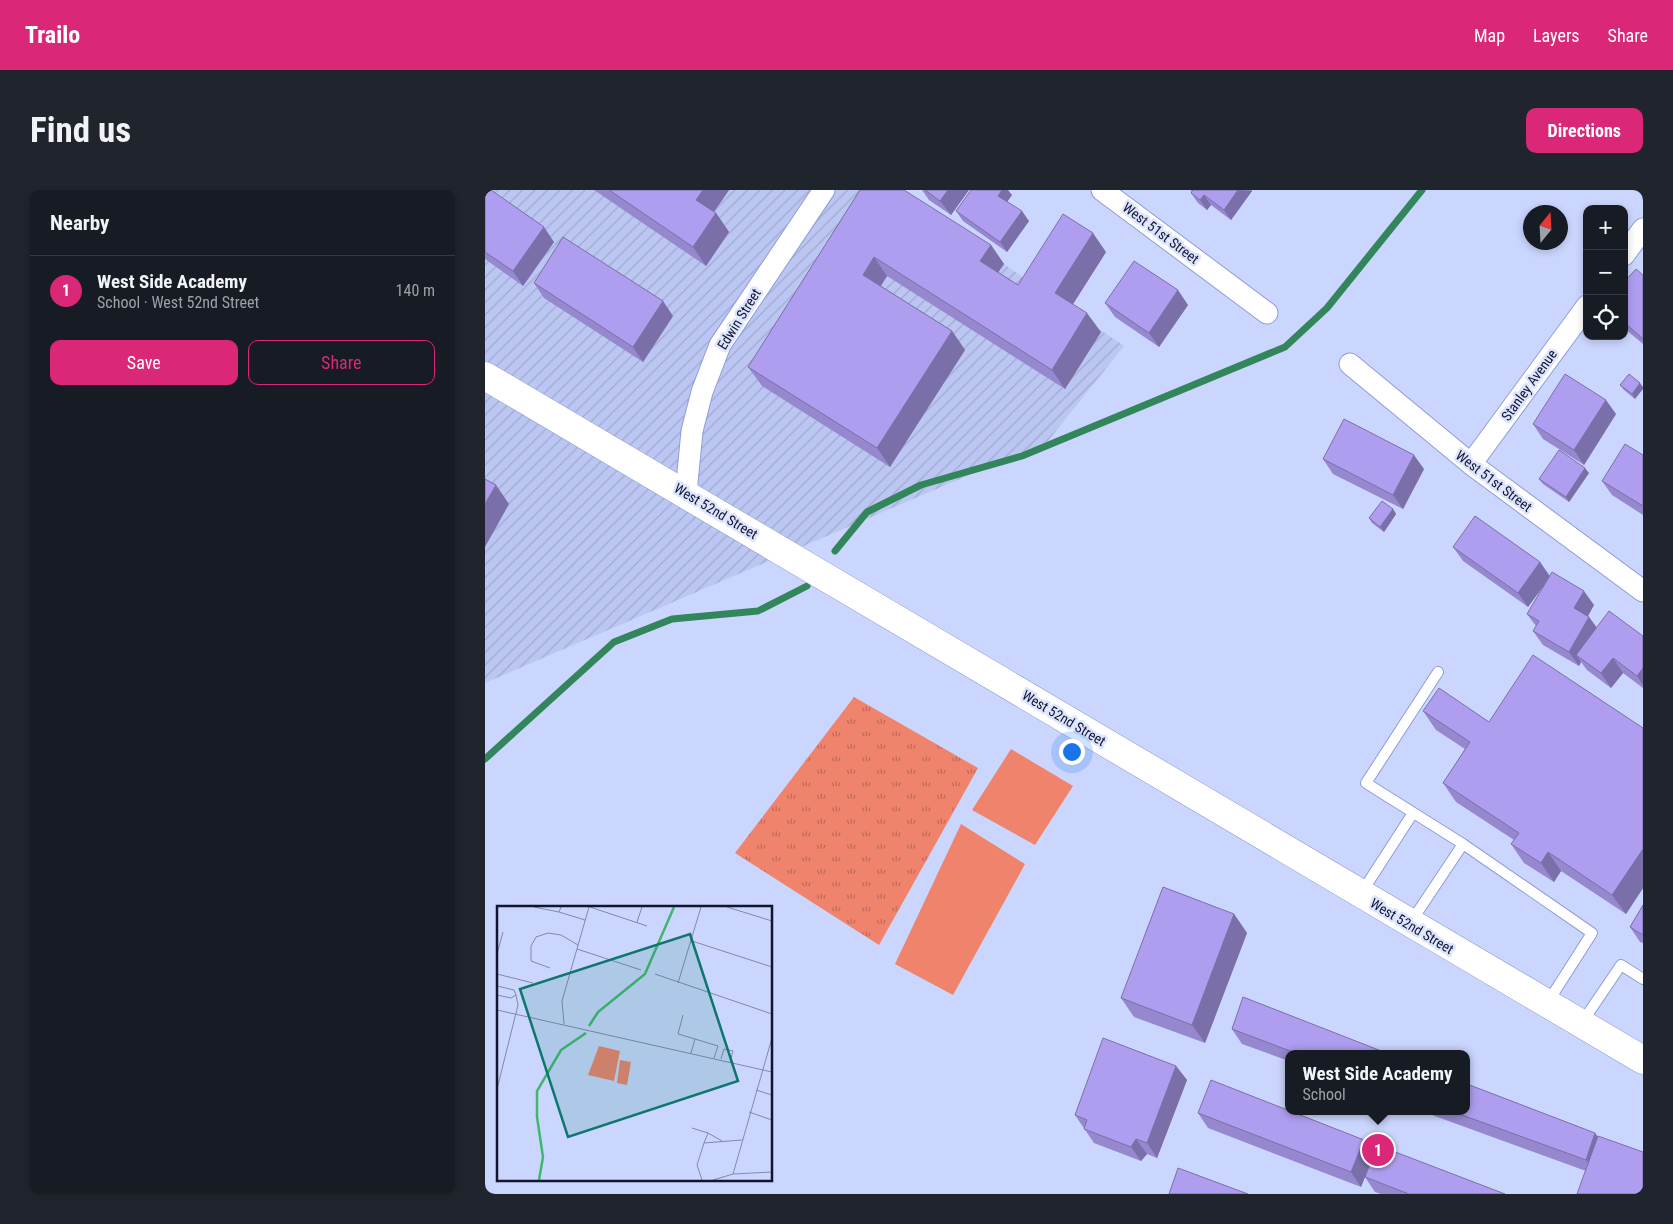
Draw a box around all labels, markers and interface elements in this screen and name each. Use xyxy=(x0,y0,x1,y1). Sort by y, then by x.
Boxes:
text: Trailo xyxy=(25,21,80,49)
text: Map xyxy=(1474,25,1505,46)
text: Layers xyxy=(1533,25,1580,46)
text: Share xyxy=(1608,25,1648,46)
button: Directions xyxy=(1526,108,1643,153)
text: Find us xyxy=(30,110,131,151)
street label: West 51st Street xyxy=(1120,199,1202,267)
north arrow xyxy=(1523,205,1568,250)
map controls xyxy=(1583,205,1628,340)
button: + xyxy=(1583,205,1628,250)
text: Nearby xyxy=(50,211,109,235)
button: − xyxy=(1583,250,1628,295)
text: West Side Academy xyxy=(97,270,247,293)
text: 1 xyxy=(62,281,70,300)
text: 140 m xyxy=(396,281,435,300)
street label: Edwin Street xyxy=(714,286,764,352)
text: School · West 52nd Street xyxy=(97,293,259,312)
button: locate xyxy=(1583,295,1628,340)
button: Save xyxy=(50,340,238,385)
button: Share xyxy=(248,340,435,385)
street label: Stanley Avenue xyxy=(1498,346,1560,424)
street label: West 51st Street xyxy=(1453,447,1535,515)
street label: West 52nd Street xyxy=(671,480,761,542)
street label: West 52nd Street xyxy=(1019,687,1109,749)
your location xyxy=(1059,739,1085,765)
street label: West 52nd Street xyxy=(1367,895,1457,957)
inset map xyxy=(497,906,773,1182)
popup xyxy=(1285,1050,1470,1115)
text: West Side Academy xyxy=(1303,1062,1452,1085)
text: School xyxy=(1303,1085,1346,1104)
pin: 1 xyxy=(1362,1131,1394,1169)

